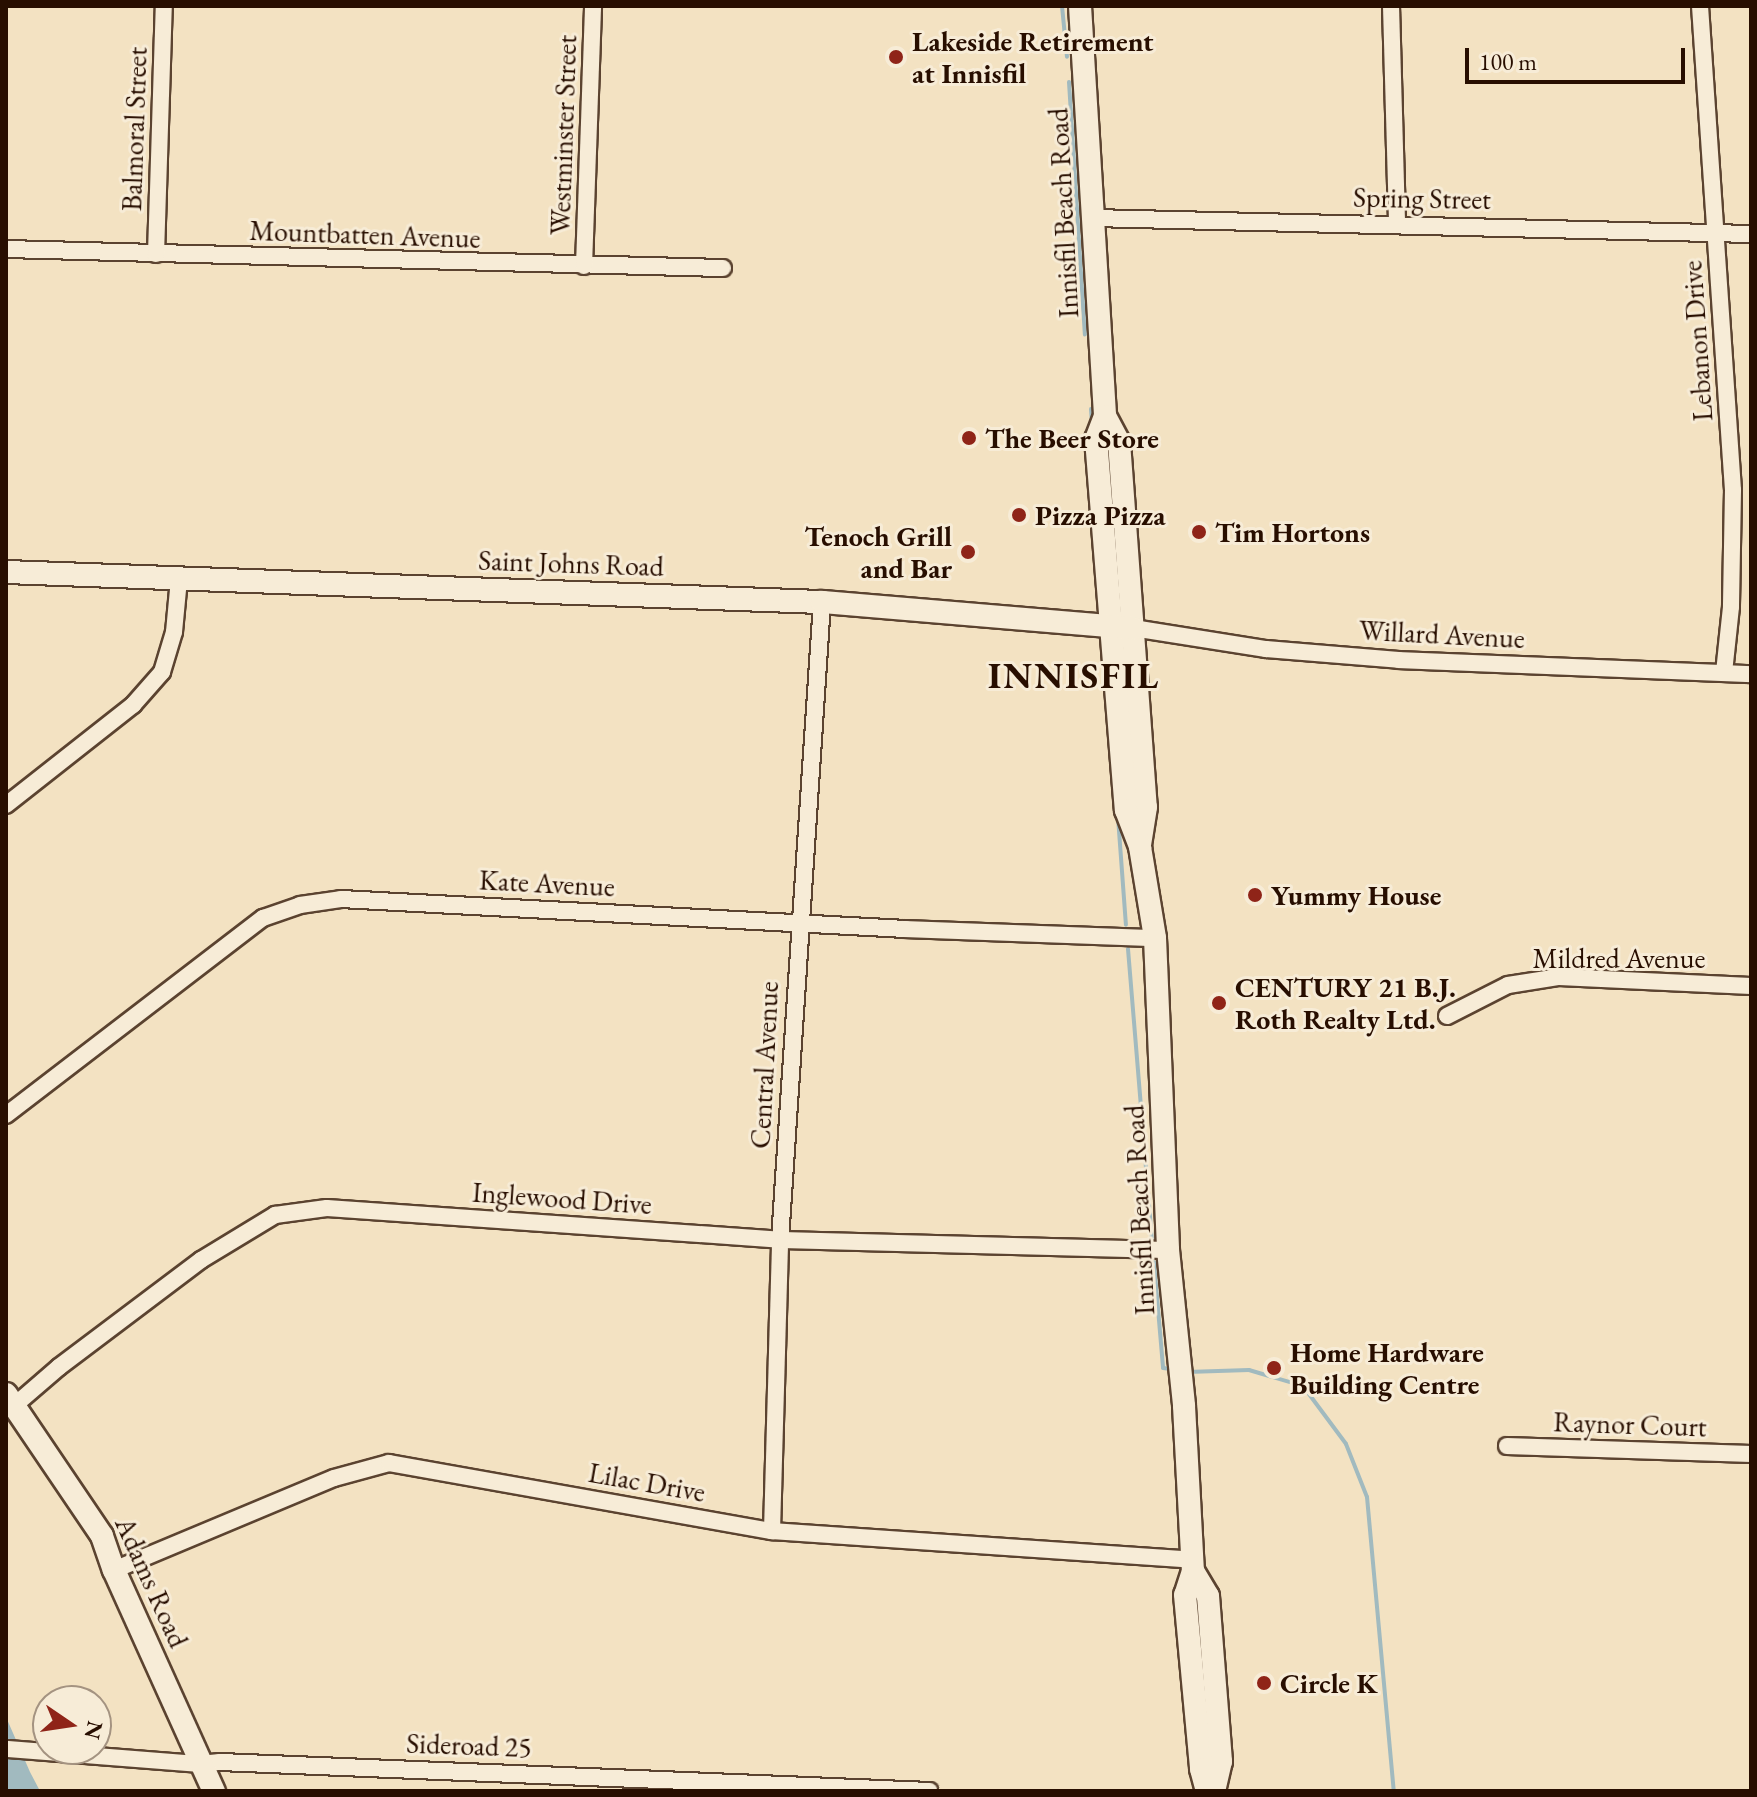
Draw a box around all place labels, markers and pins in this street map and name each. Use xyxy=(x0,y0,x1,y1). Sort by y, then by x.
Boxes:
place label: Lakeside Retirement at Innisfil xyxy=(912,24,1154,90)
marker: Lakeside Retirement at Innisfil xyxy=(887,48,905,66)
place label: The Beer Store xyxy=(985,421,1159,455)
marker: The Beer Store xyxy=(960,429,978,447)
place label: Pizza Pizza xyxy=(1035,498,1166,532)
marker: Pizza Pizza xyxy=(1010,506,1028,524)
place label: Tim Hortons xyxy=(1215,515,1370,549)
place label: Tenoch Grill and Bar xyxy=(804,519,952,585)
marker: Tim Hortons xyxy=(1190,523,1208,541)
marker: Tenoch Grill and Bar xyxy=(959,543,977,561)
place label: Yummy House xyxy=(1271,878,1441,912)
marker: Yummy House xyxy=(1246,886,1264,904)
place label: CENTURY 21 B.J. Roth Realty Ltd. xyxy=(1235,970,1456,1036)
marker: CENTURY 21 B.J. Roth Realty Ltd. xyxy=(1210,994,1228,1012)
place label: Home Hardware Building Centre xyxy=(1290,1335,1484,1401)
marker: Home Hardware Building Centre xyxy=(1265,1359,1283,1377)
place label: Circle K xyxy=(1280,1666,1378,1700)
marker: Circle K xyxy=(1255,1674,1273,1692)

